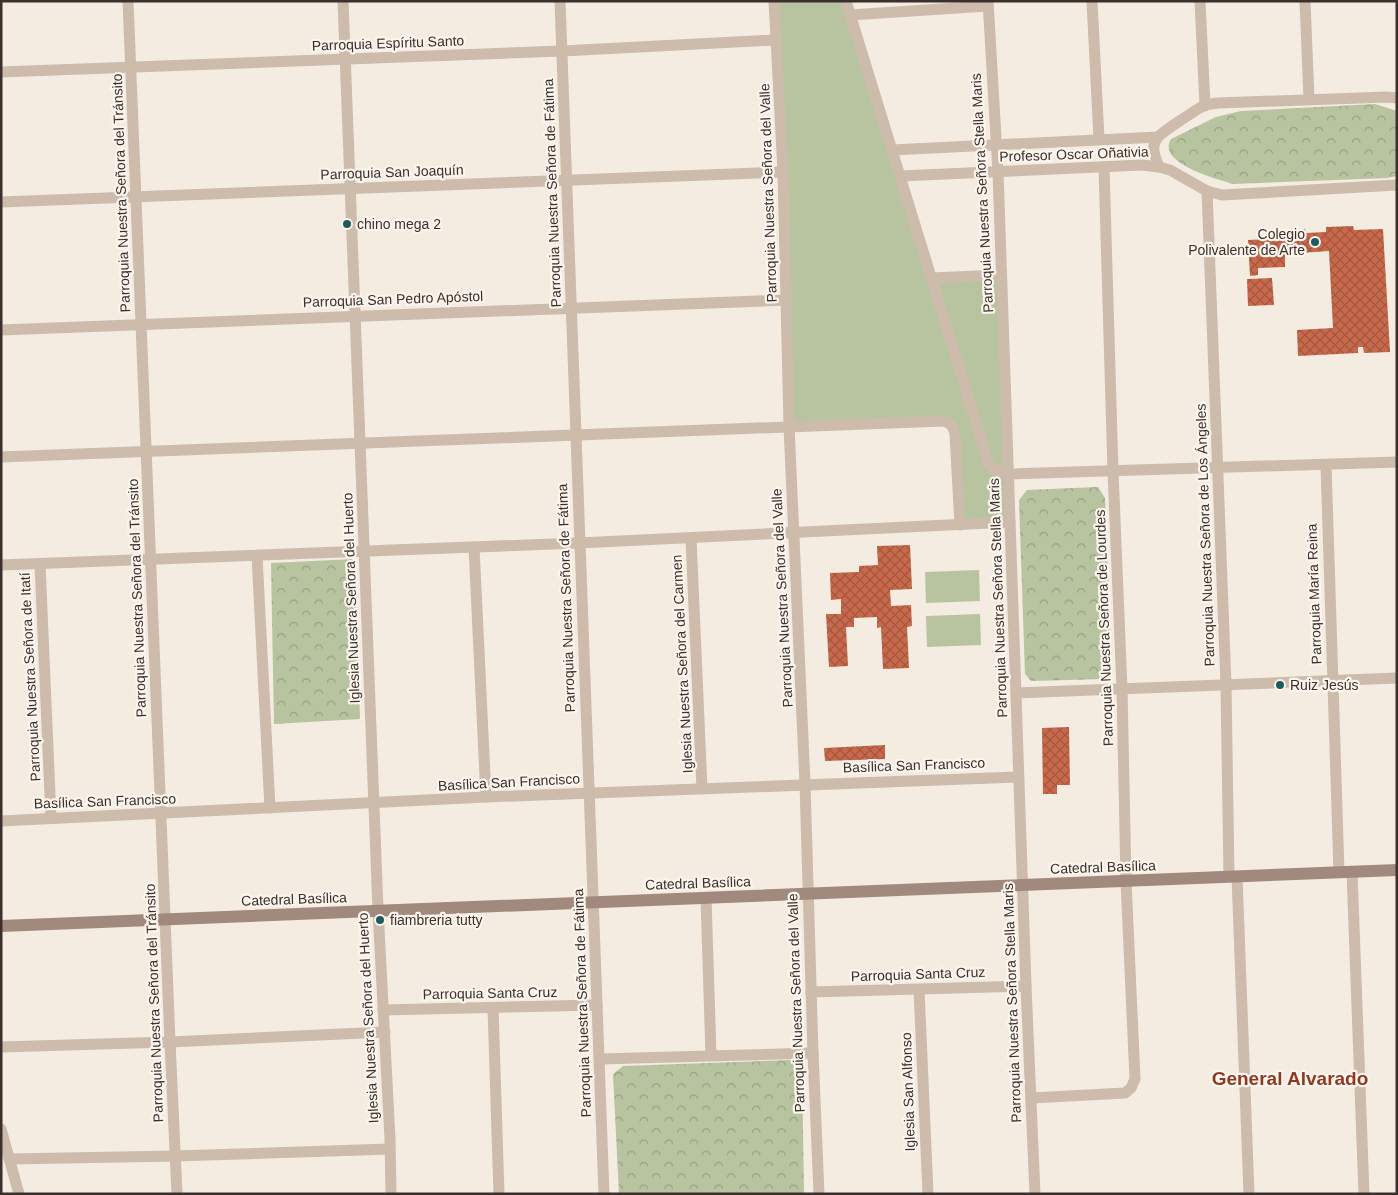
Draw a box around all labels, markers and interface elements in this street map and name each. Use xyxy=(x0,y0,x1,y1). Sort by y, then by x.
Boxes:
street label: Parroquia Espíritu Santo xyxy=(312,32,465,54)
street label: Parroquia Nuestra Señora del Tránsito xyxy=(109,73,133,313)
street label: Parroquia Nuestra Señora Stella Maris xyxy=(968,73,996,313)
street label: Parroquia Nuestra Señora de Fátima xyxy=(540,78,564,308)
street label: Parroquia Nuestra Señora del Valle xyxy=(756,83,780,303)
street label: Profesor Oscar Oñativia xyxy=(999,143,1149,165)
street label: Parroquia San Joaquín xyxy=(320,162,464,182)
place label: chino mega 2 xyxy=(357,216,441,232)
marker: chino mega 2 xyxy=(341,218,353,230)
place label: Colegio Polivalente de Arte xyxy=(1188,226,1305,258)
marker: Colegio Polivalente de Arte xyxy=(1309,236,1321,248)
street label: Parroquia San Pedro Apóstol xyxy=(302,288,484,310)
street label: Parroquia Nuestra Señora de Los Ángeles xyxy=(1192,403,1218,667)
street label: Parroquia Nuestra Señora del Tránsito xyxy=(125,478,149,718)
street label: Parroquia Nuestra Señora Stella Maris xyxy=(986,478,1010,718)
street label: Parroquia Nuestra Señora de Fátima xyxy=(554,483,578,713)
street label: Parroquia Nuestra Señora del Valle xyxy=(768,488,796,708)
street label: Iglesia Nuestra Señora del Huerto xyxy=(339,492,363,704)
street label: Parroquia Nuestra Señora de Lourdes xyxy=(1092,509,1116,747)
street label: Parroquia María Reina xyxy=(1304,523,1324,665)
street label: Iglesia Nuestra Señora del Carmen xyxy=(668,554,696,774)
street label: Parroquia Nuestra Señora de Itatí xyxy=(17,572,43,782)
place label: Ruiz Jesús xyxy=(1290,677,1358,693)
marker: Ruiz Jesús xyxy=(1274,679,1286,691)
street label: Basílica San Francisco xyxy=(843,755,986,775)
street label: Basílica San Francisco xyxy=(437,770,581,794)
street label: Basílica San Francisco xyxy=(34,791,177,811)
street label: Catedral Basílica xyxy=(1050,857,1156,877)
street label: Catedral Basílica xyxy=(645,873,751,893)
street label: Parroquia Nuestra Señora del Tránsito xyxy=(142,883,166,1123)
street label: Parroquia Nuestra Señora Stella Maris xyxy=(1000,883,1024,1123)
street label: Parroquia Nuestra Señora de Fátima xyxy=(570,888,594,1118)
street label: Catedral Basílica xyxy=(241,889,347,909)
street label: Parroquia Nuestra Señora del Valle xyxy=(784,893,808,1113)
street label: Iglesia Nuestra Señora del Huerto xyxy=(354,912,382,1124)
place label: fiambreria tutty xyxy=(390,912,483,928)
marker: fiambreria tutty xyxy=(374,914,386,926)
street label: Parroquia Santa Cruz xyxy=(850,964,986,984)
street label: Parroquia Santa Cruz xyxy=(423,984,557,1002)
street label: Iglesia San Alfonso xyxy=(898,1032,918,1152)
district label: General Alvarado xyxy=(1212,1068,1368,1089)

